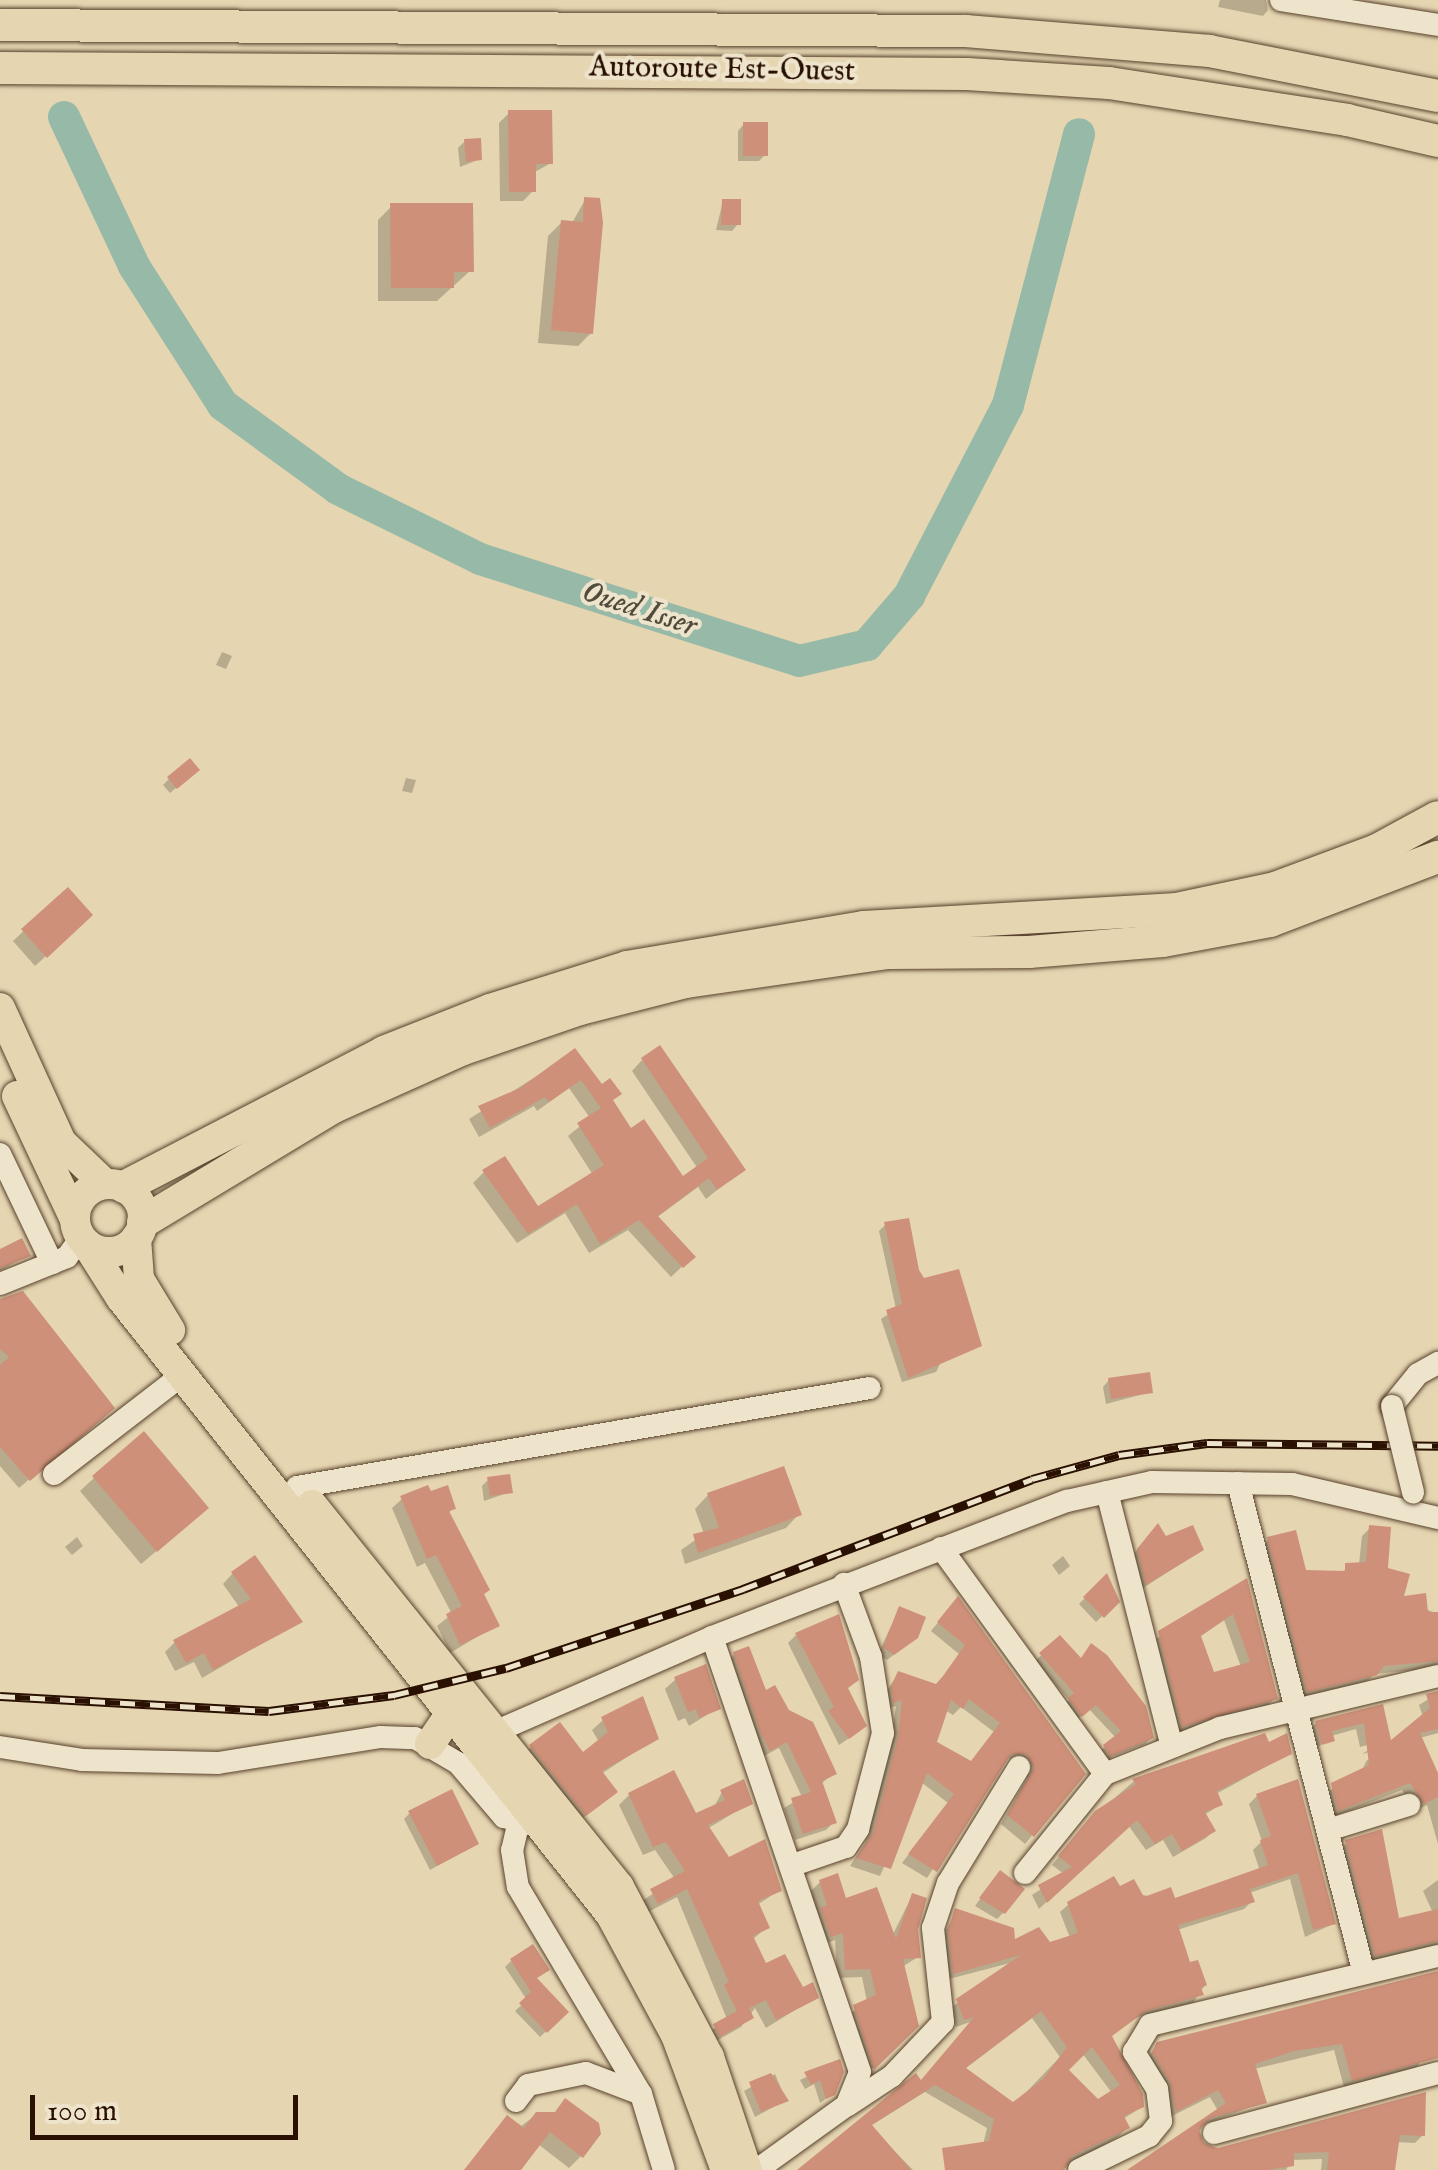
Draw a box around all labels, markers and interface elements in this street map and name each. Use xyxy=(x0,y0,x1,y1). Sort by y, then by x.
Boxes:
street label: Autoroute Est-Ouest xyxy=(589,50,855,90)
water label: Oued Isser xyxy=(577,573,701,647)
scale bar xyxy=(35,2075,302,2137)
text: 100 m xyxy=(47,2093,117,2131)

